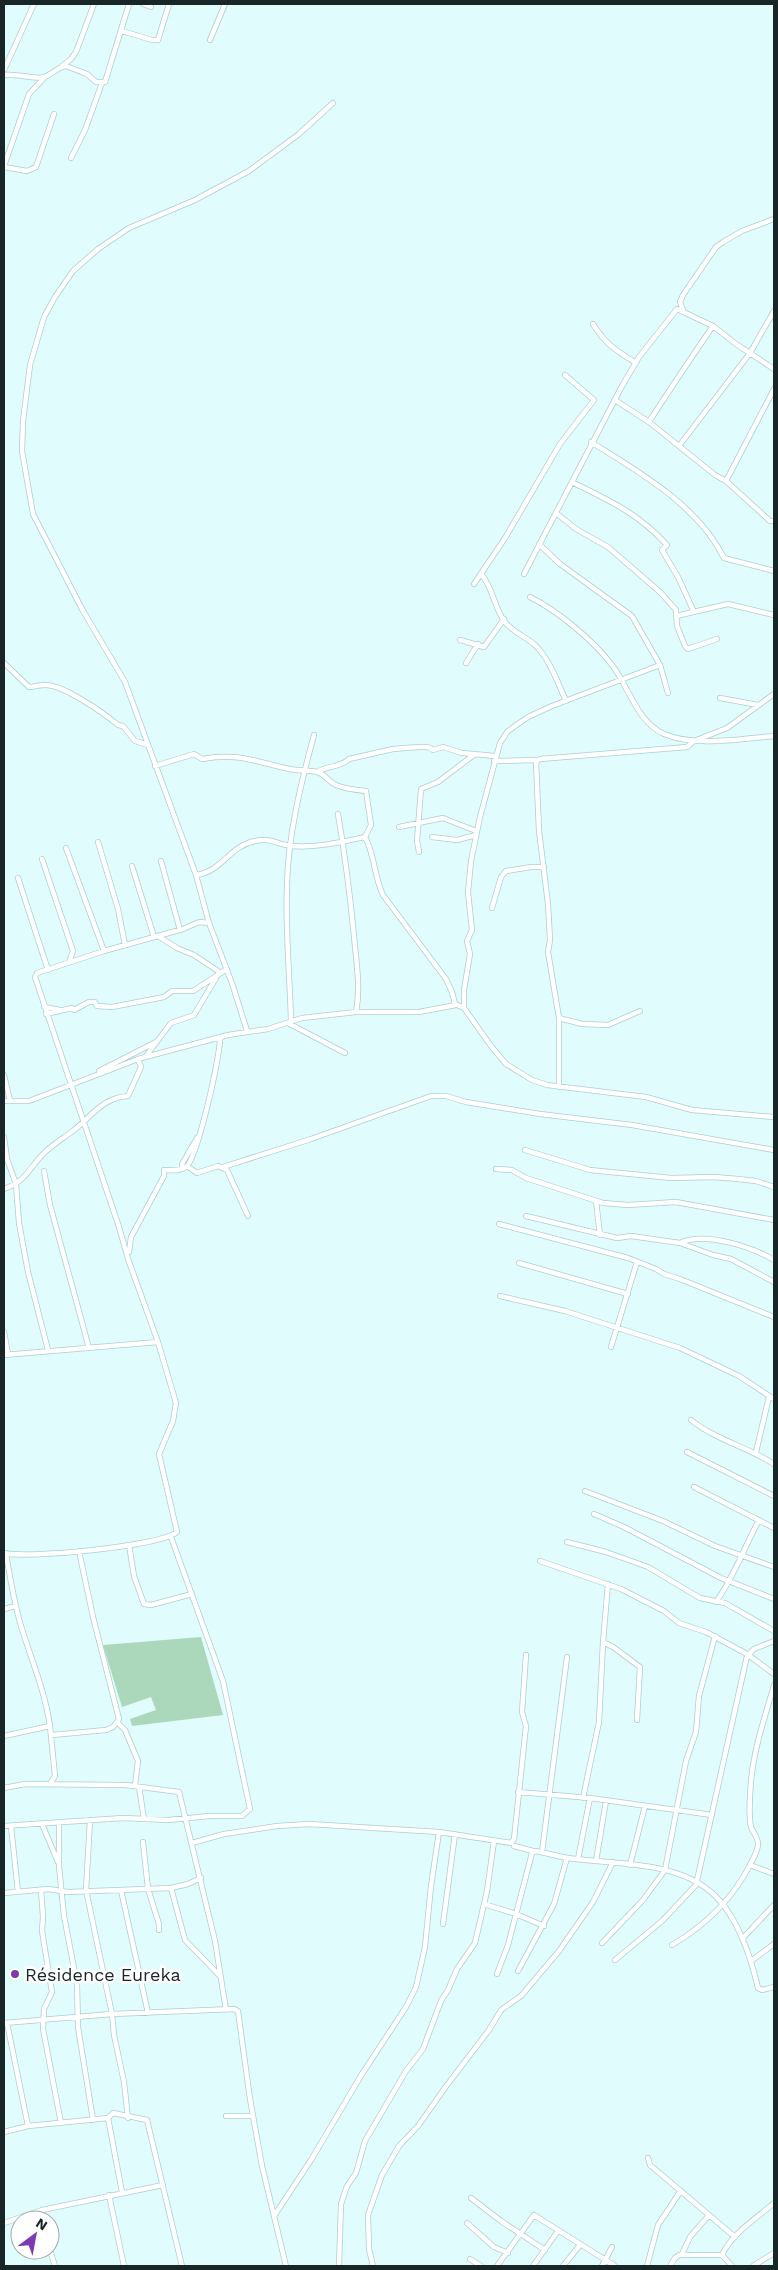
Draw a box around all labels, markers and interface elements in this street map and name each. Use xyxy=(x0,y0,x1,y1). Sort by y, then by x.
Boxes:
place label: Résidence Eureka xyxy=(25,1964,181,1985)
marker: Résidence Eureka xyxy=(9,1968,21,1980)
north arrow xyxy=(10,2210,60,2260)
text: N xyxy=(33,2214,51,2234)

